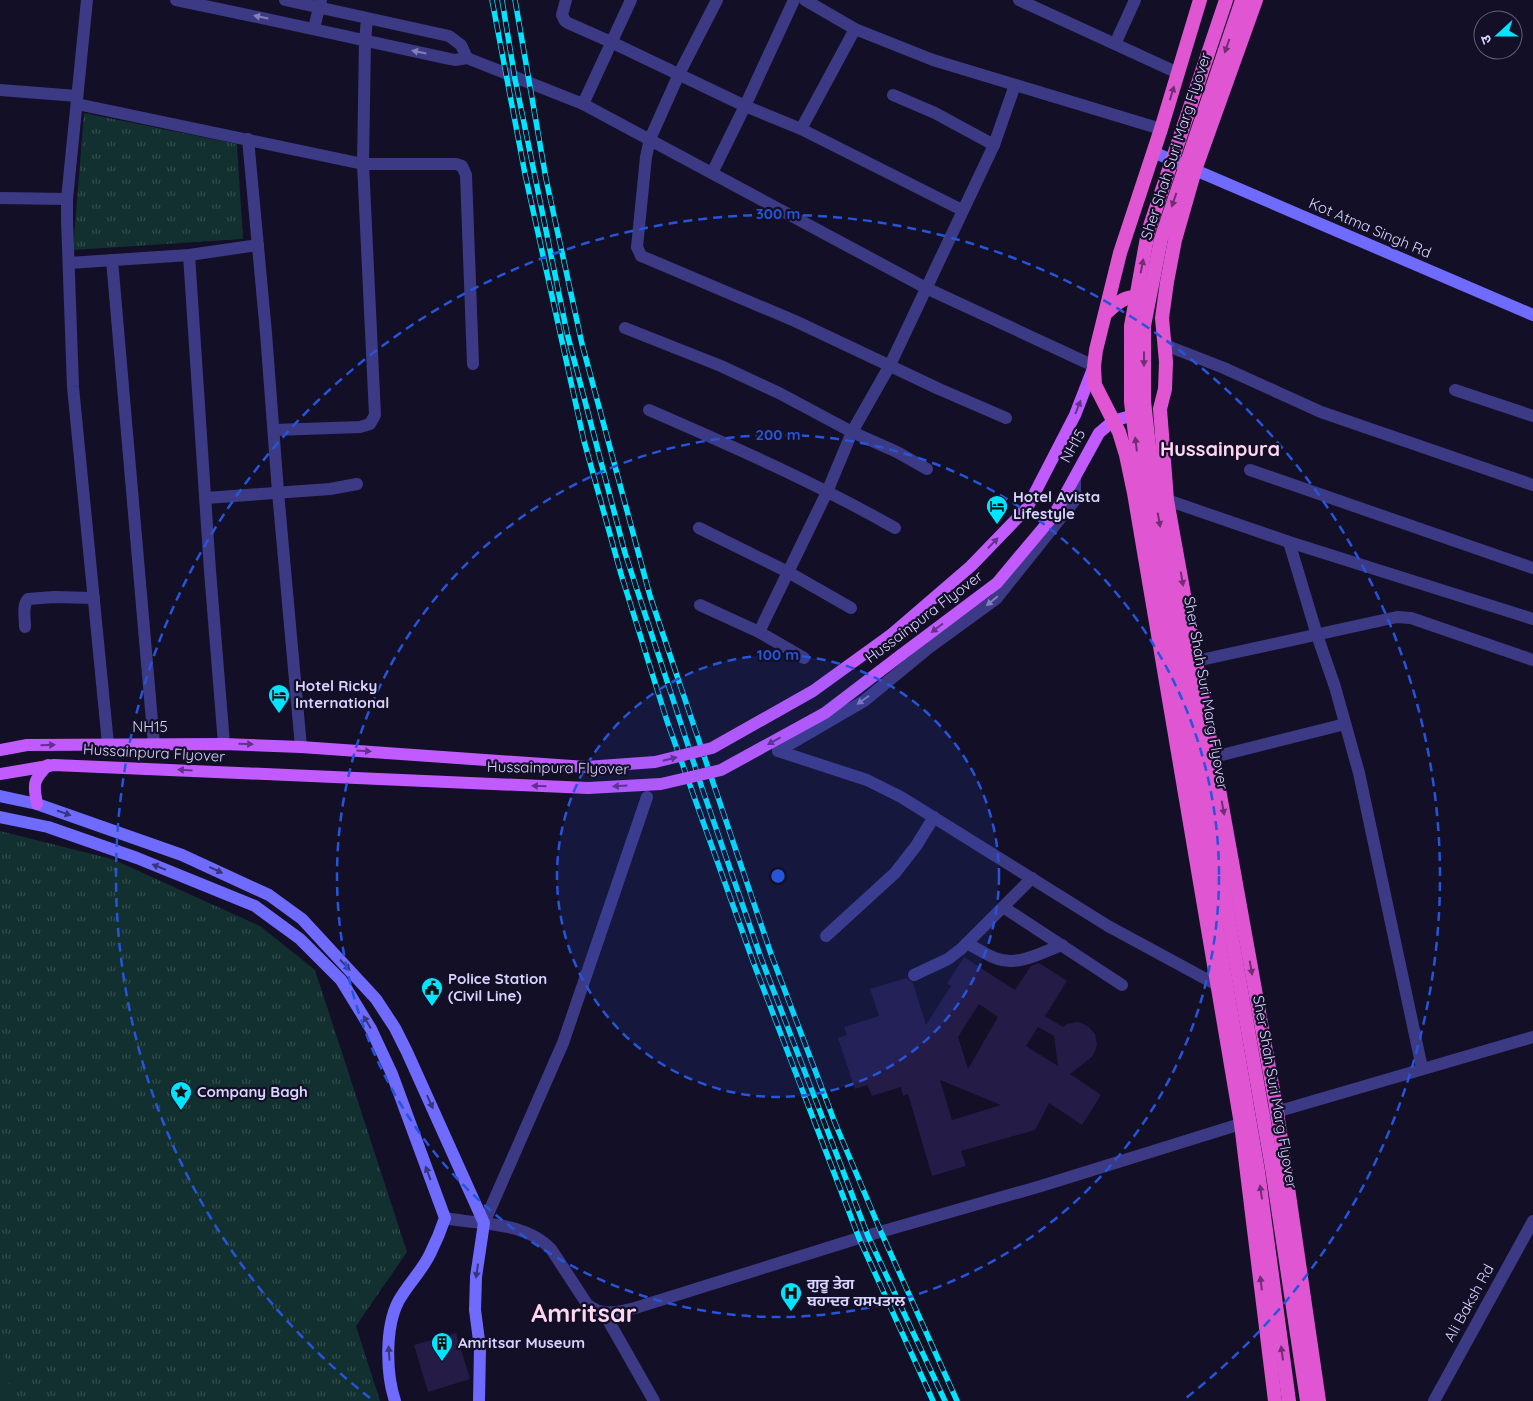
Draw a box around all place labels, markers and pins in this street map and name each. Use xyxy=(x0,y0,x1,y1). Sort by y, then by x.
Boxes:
place label: Hotel Avista Lifestyle xyxy=(1013,487,1100,523)
hotel icon: Hotel Avista Lifestyle xyxy=(985,494,1009,525)
place label: Hotel Ricky International xyxy=(295,676,389,712)
hotel icon: Hotel Ricky International xyxy=(267,683,291,714)
centre of rings xyxy=(769,867,787,885)
place label: Police Station (Civil Line) xyxy=(448,969,547,1005)
public building icon: Police Station (Civil Line) xyxy=(420,976,444,1007)
place icon: Company Bagh xyxy=(169,1080,193,1111)
place label: Company Bagh xyxy=(197,1082,308,1101)
place label: ਗੁਰੂ ਤੇਗ ਬਹਾਦਰ ਹਸਪਤਾਲ xyxy=(806,1274,906,1310)
hospital icon: ਗੁਰੂ ਤੇਗ ਬਹਾਦਰ ਹਸਪਤਾਲ xyxy=(779,1281,803,1312)
building icon: Amritsar Museum xyxy=(430,1331,454,1362)
place label: Amritsar Museum xyxy=(458,1333,585,1352)

